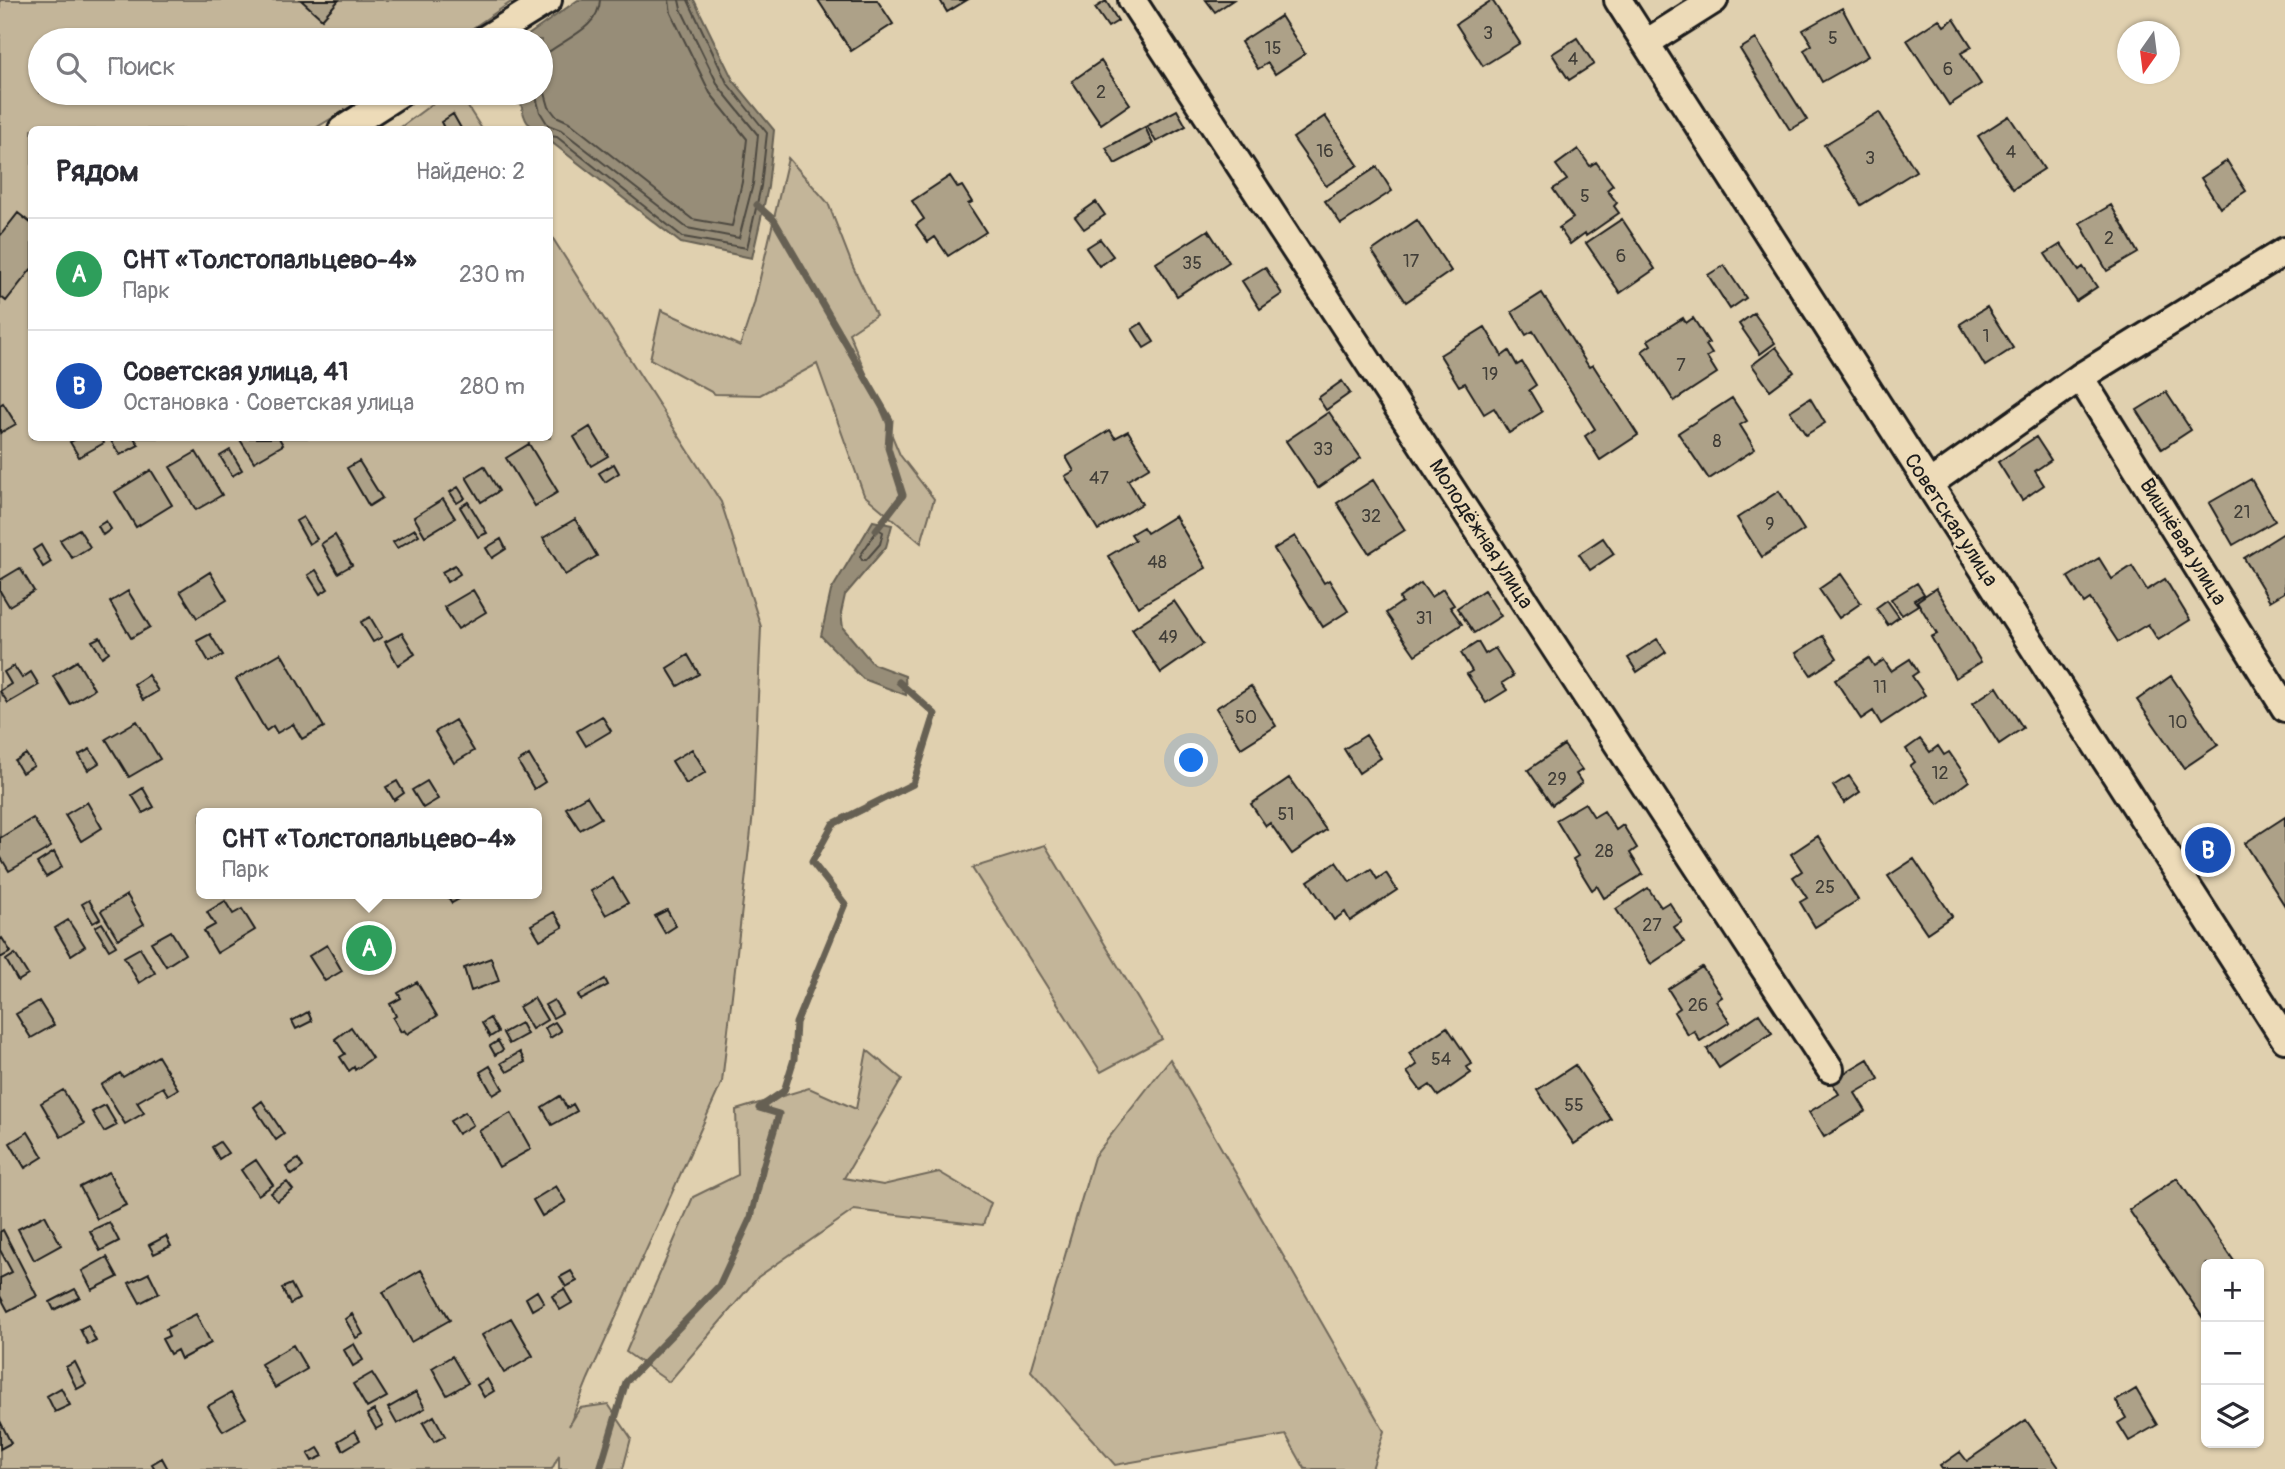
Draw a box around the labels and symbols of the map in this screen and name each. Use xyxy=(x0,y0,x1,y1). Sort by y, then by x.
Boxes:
north arrow xyxy=(2117,21,2180,84)
house number: 3 xyxy=(1483,22,1493,45)
house number: 5 xyxy=(1828,27,1838,50)
house number: 15 xyxy=(1265,37,1281,60)
house number: 4 xyxy=(1568,48,1579,71)
house number: 6 xyxy=(1943,58,1953,81)
house number: 2 xyxy=(1096,81,1106,104)
house number: 16 xyxy=(1316,140,1334,163)
house number: 4 xyxy=(2006,141,2017,164)
house number: 3 xyxy=(1865,147,1875,170)
house number: 5 xyxy=(1580,185,1590,208)
house number: 2 xyxy=(2104,227,2114,250)
house number: 6 xyxy=(1616,245,1626,268)
house number: 17 xyxy=(1403,250,1420,273)
house number: 35 xyxy=(1182,252,1202,275)
house number: 1 xyxy=(1982,325,1990,348)
house number: 7 xyxy=(1676,354,1686,377)
house number: 19 xyxy=(1482,363,1498,386)
house number: 8 xyxy=(1712,430,1722,453)
house number: 33 xyxy=(1313,438,1333,461)
street label: Советская улица xyxy=(1898,448,2004,592)
street label: Молодёжная улица xyxy=(1423,454,1539,614)
house number: 47 xyxy=(1089,467,1109,490)
street label: Вишнёвая улица xyxy=(2133,473,2233,611)
house number: 21 xyxy=(2233,501,2251,524)
house number: 32 xyxy=(1361,505,1381,528)
house number: 9 xyxy=(1765,513,1775,536)
house number: 48 xyxy=(1147,551,1167,574)
house number: 31 xyxy=(1415,607,1433,630)
house number: 49 xyxy=(1158,626,1178,649)
house number: 11 xyxy=(1873,676,1887,699)
house number: 50 xyxy=(1235,706,1257,729)
house number: 10 xyxy=(2168,711,2188,734)
your location xyxy=(1174,743,1208,777)
house number: 12 xyxy=(1931,762,1949,785)
house number: 29 xyxy=(1547,768,1567,791)
house number: 51 xyxy=(1278,803,1294,826)
pin: B xyxy=(2185,824,2231,876)
house number: 28 xyxy=(1594,840,1614,863)
house number: 25 xyxy=(1815,876,1835,899)
house number: 27 xyxy=(1642,914,1662,937)
pin: A xyxy=(346,922,392,974)
house number: 26 xyxy=(1688,994,1708,1017)
house number: 54 xyxy=(1431,1048,1452,1071)
house number: 55 xyxy=(1564,1094,1584,1117)

